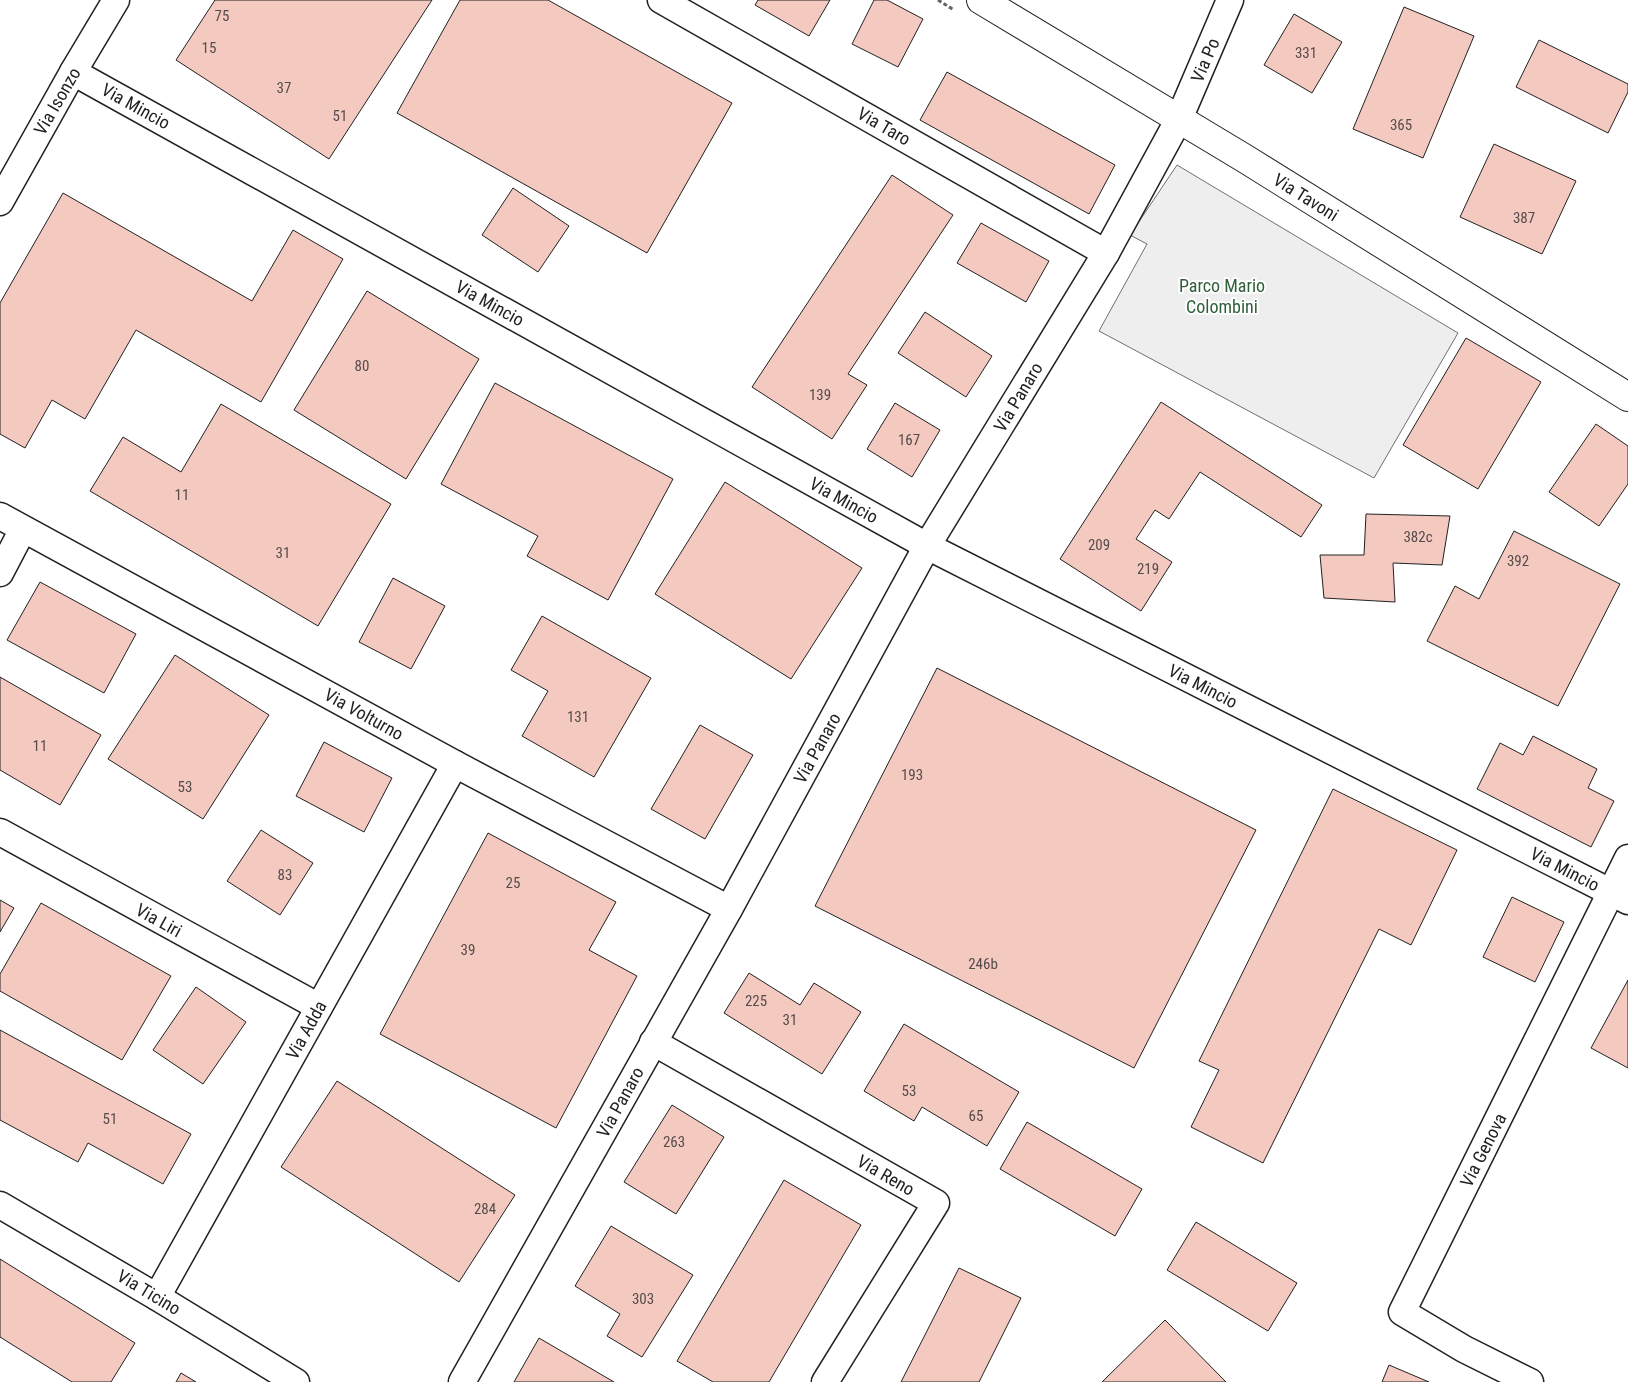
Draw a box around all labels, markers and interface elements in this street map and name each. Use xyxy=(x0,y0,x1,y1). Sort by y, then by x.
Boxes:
house number: 75 xyxy=(215,7,229,25)
street label: Via Po xyxy=(1186,35,1224,85)
house number: 15 xyxy=(202,39,216,57)
house number: 331 xyxy=(1295,44,1317,62)
street label: Via Isonzo xyxy=(29,64,85,138)
street label: Via Mincio xyxy=(98,79,174,133)
house number: 37 xyxy=(277,79,291,97)
street label: Via Taro xyxy=(854,102,914,150)
house number: 51 xyxy=(333,107,347,125)
house number: 365 xyxy=(1390,116,1412,134)
street label: Via Tavoni xyxy=(1270,169,1342,225)
house number: 387 xyxy=(1513,209,1535,227)
park label: Parco Mario Colombini xyxy=(1179,275,1265,317)
street label: Via Mincio xyxy=(452,276,528,330)
house number: 80 xyxy=(355,357,369,375)
street label: Via Panaro xyxy=(989,359,1047,435)
house number: 139 xyxy=(809,386,831,404)
house number: 167 xyxy=(898,431,920,449)
street label: Via Mincio xyxy=(806,473,882,527)
house number: 11 xyxy=(175,486,189,504)
house number: 382c xyxy=(1403,528,1433,546)
house number: 209 xyxy=(1088,536,1110,554)
house number: 31 xyxy=(276,544,290,562)
house number: 392 xyxy=(1507,552,1529,570)
house number: 219 xyxy=(1137,560,1159,578)
street label: Via Mincio xyxy=(1165,660,1241,712)
street label: Via Volturno xyxy=(321,684,407,744)
house number: 131 xyxy=(567,708,589,726)
street label: Via Panaro xyxy=(789,709,845,787)
house number: 11 xyxy=(33,737,47,755)
house number: 193 xyxy=(901,766,923,784)
house number: 53 xyxy=(178,778,192,796)
street label: Via Mincio xyxy=(1527,843,1603,895)
house number: 83 xyxy=(278,866,292,884)
house number: 25 xyxy=(506,874,520,892)
street label: Via Liri xyxy=(132,899,186,941)
house number: 39 xyxy=(461,941,475,959)
house number: 246b xyxy=(968,955,998,973)
house number: 225 xyxy=(745,992,767,1010)
street label: Via Adda xyxy=(281,997,331,1063)
house number: 31 xyxy=(783,1011,797,1029)
street label: Via Panaro xyxy=(592,1063,648,1141)
house number: 53 xyxy=(902,1082,916,1100)
house number: 65 xyxy=(969,1107,983,1125)
house number: 51 xyxy=(103,1110,117,1128)
street label: Via Genova xyxy=(1456,1110,1510,1190)
house number: 263 xyxy=(663,1133,685,1151)
street label: Via Reno xyxy=(854,1150,918,1200)
house number: 284 xyxy=(474,1200,496,1218)
street label: Via Ticino xyxy=(113,1265,185,1319)
house number: 303 xyxy=(632,1290,654,1308)

